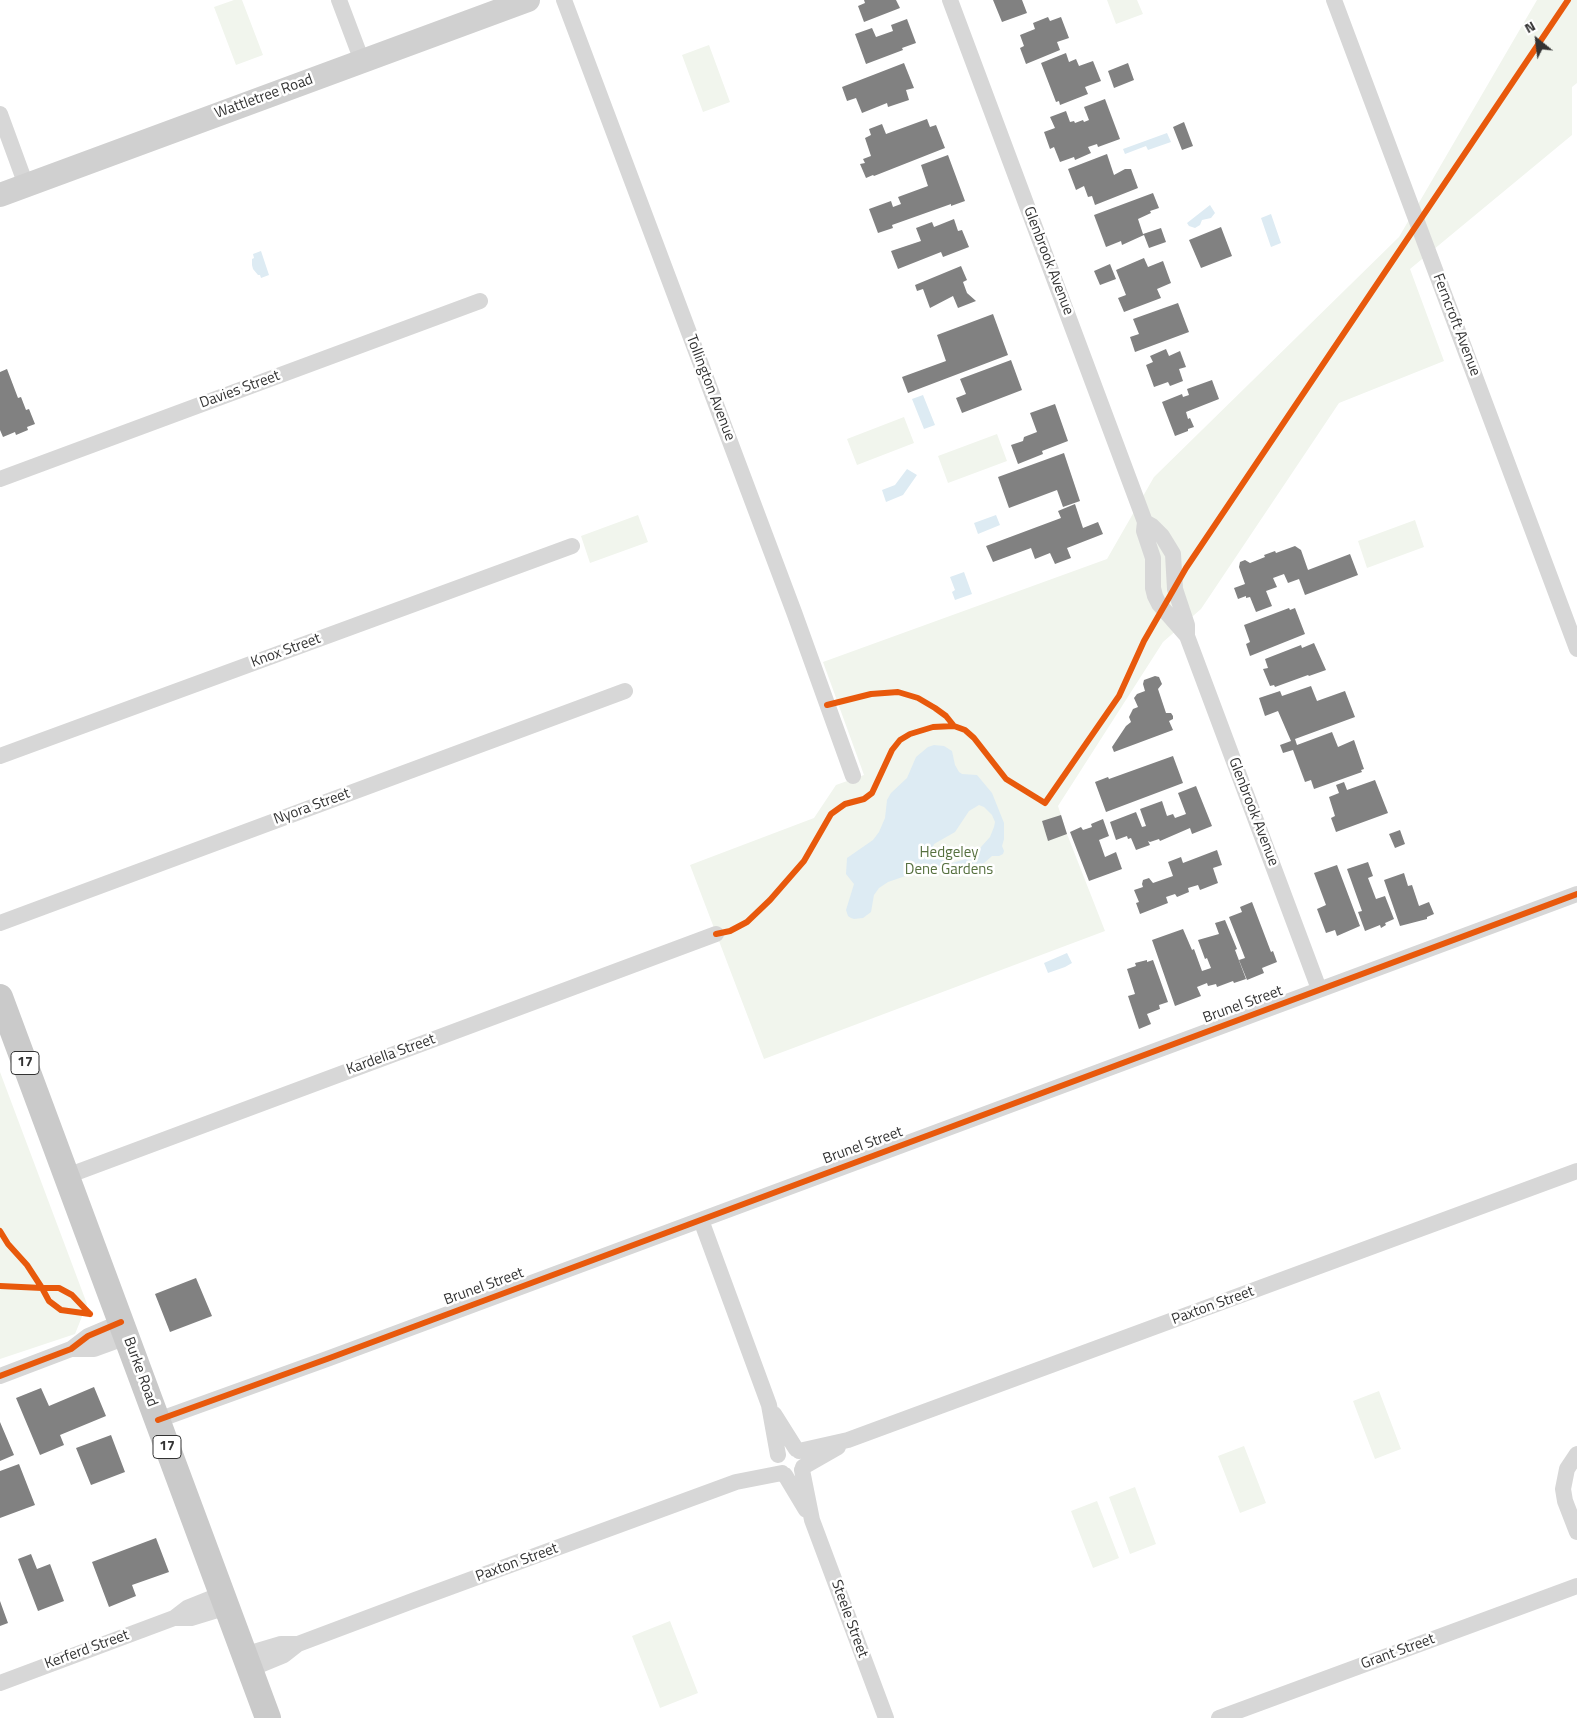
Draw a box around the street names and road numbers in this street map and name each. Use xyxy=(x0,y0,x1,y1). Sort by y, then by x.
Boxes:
street label: Wattletree Road xyxy=(212,71,316,123)
street label: Glenbrook Avenue xyxy=(1019,204,1077,318)
street label: Ferncroft Avenue xyxy=(1428,271,1484,379)
street label: Tollington Avenue xyxy=(682,333,738,443)
street label: Davies Street xyxy=(197,367,283,413)
street label: Knox Street xyxy=(249,630,323,672)
street label: Glenbrook Avenue xyxy=(1224,755,1282,869)
street label: Nyora Street xyxy=(271,785,353,829)
street label: Brunel Street xyxy=(1201,982,1285,1028)
street label: Kardella Street xyxy=(344,1031,438,1079)
road number: 17 xyxy=(11,1052,39,1074)
street label: Brunel Street xyxy=(821,1123,905,1169)
street label: Brunel Street xyxy=(442,1264,526,1310)
street label: Paxton Street xyxy=(1169,1283,1257,1329)
street label: Burke Road xyxy=(119,1335,161,1409)
road number: 17 xyxy=(153,1435,181,1458)
street label: Paxton Street xyxy=(473,1540,561,1586)
street label: Steele Street xyxy=(827,1578,871,1660)
street label: Kerferd Street xyxy=(42,1626,132,1674)
street label: Grant Street xyxy=(1359,1630,1437,1674)

